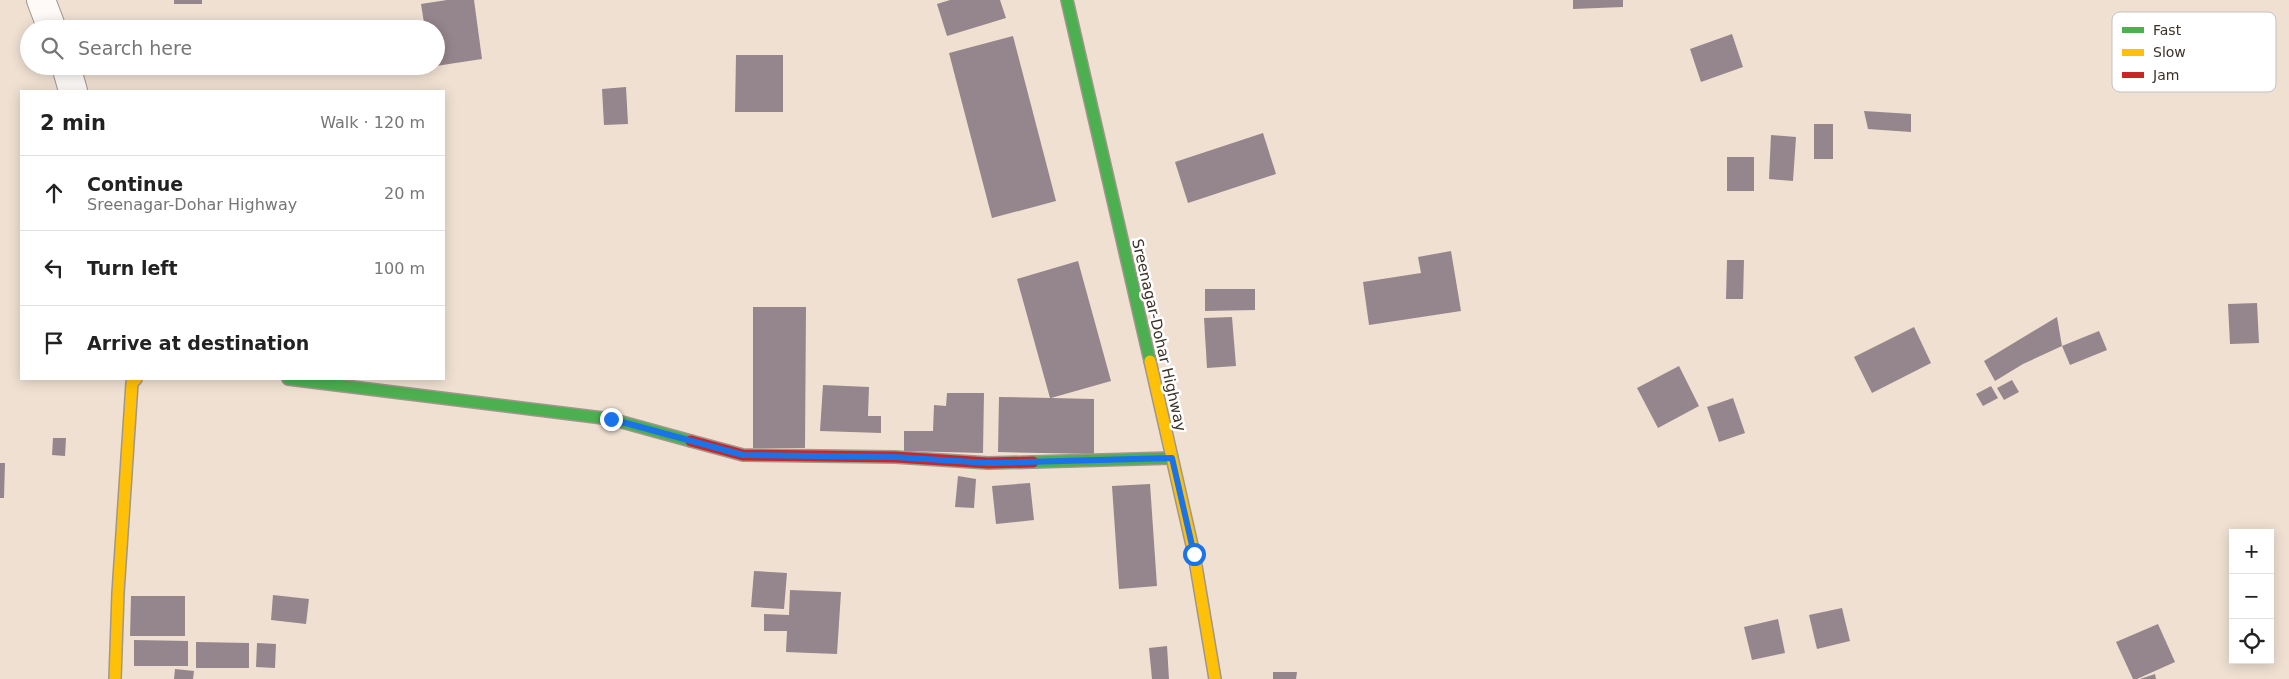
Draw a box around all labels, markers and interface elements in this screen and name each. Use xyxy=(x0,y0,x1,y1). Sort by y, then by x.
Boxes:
legend xyxy=(2112,12,2276,92)
search box xyxy=(20,20,445,75)
text: Fast xyxy=(2153,22,2182,38)
icon: search xyxy=(38,34,66,62)
text: Search here xyxy=(78,37,192,59)
text: Slow xyxy=(2153,44,2186,60)
text: Jam xyxy=(2152,67,2179,83)
text: 2 min xyxy=(40,111,106,135)
text: Walk · 120 m xyxy=(320,113,425,132)
text: Continue xyxy=(87,173,183,195)
icon: ahead xyxy=(40,179,68,207)
text: 20 m xyxy=(384,184,425,203)
text: Sreenagar-Dohar Highway xyxy=(87,195,297,214)
street label: Sreenagar-Dohar Highway xyxy=(1128,237,1190,433)
icon: left xyxy=(40,254,68,282)
text: Turn left xyxy=(87,257,178,279)
text: 100 m xyxy=(374,259,425,278)
icon: arrive xyxy=(40,329,68,357)
text: Arrive at destination xyxy=(87,332,309,354)
route end xyxy=(600,408,623,431)
map controls xyxy=(2229,529,2274,664)
button: + xyxy=(2229,529,2274,574)
route start xyxy=(1183,543,1206,566)
button: − xyxy=(2229,574,2274,619)
button: locate xyxy=(2229,619,2274,664)

